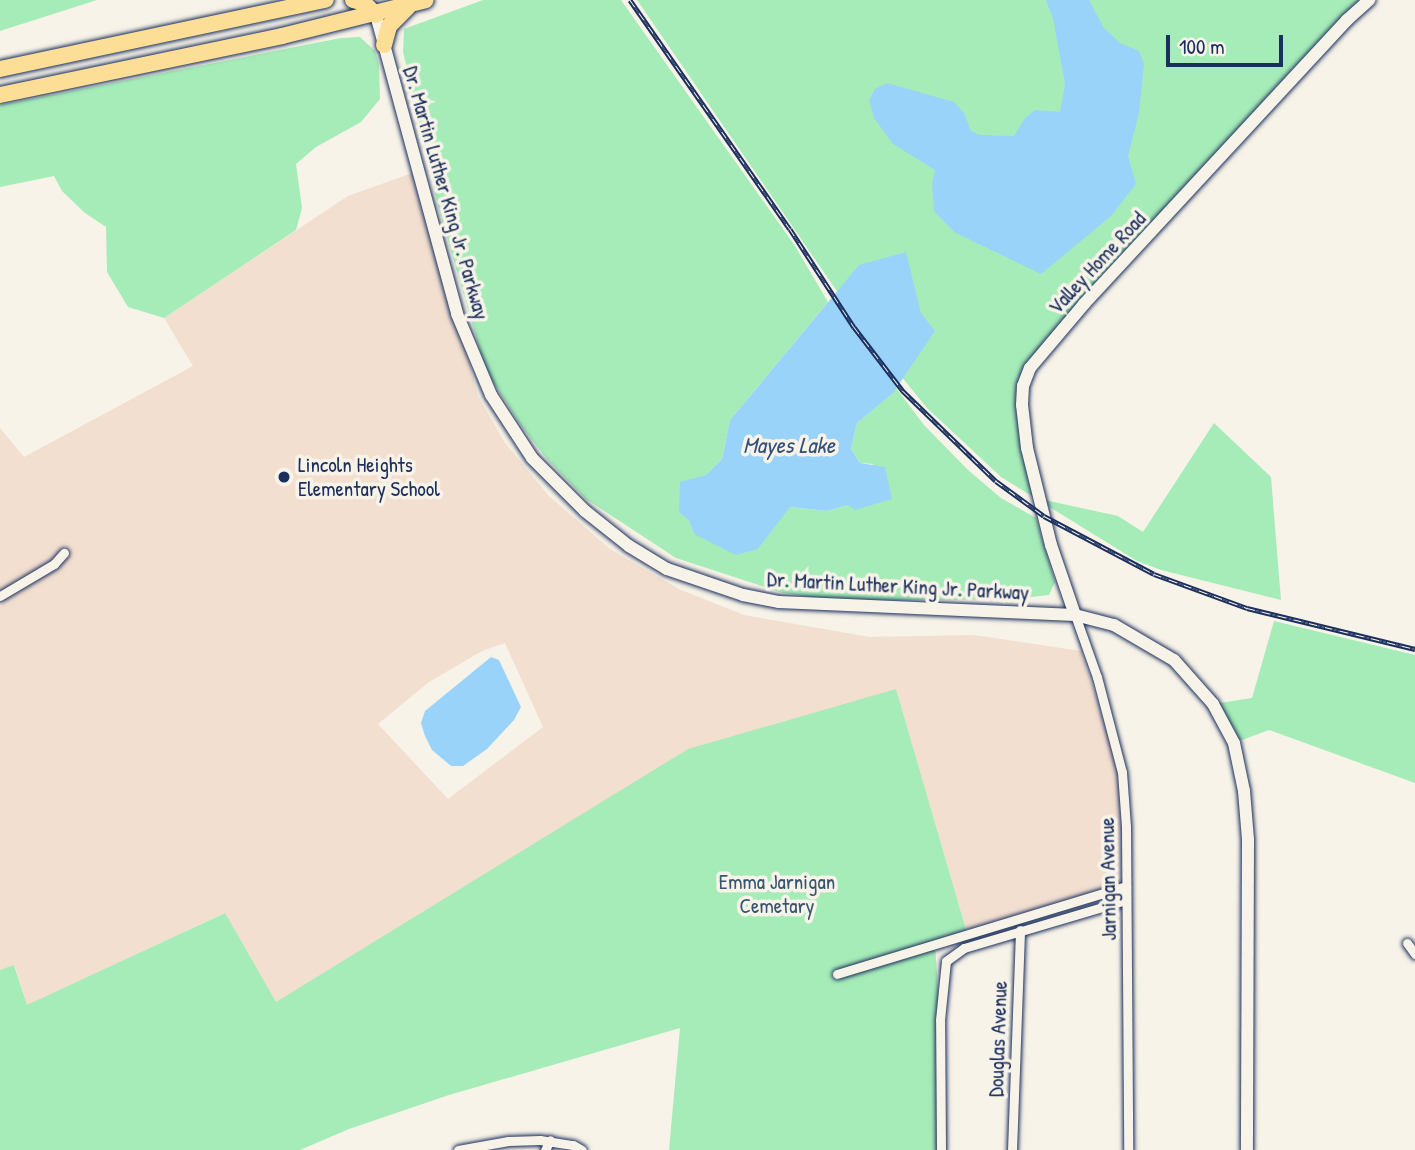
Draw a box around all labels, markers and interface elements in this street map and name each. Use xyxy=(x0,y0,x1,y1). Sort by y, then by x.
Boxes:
scale bar xyxy=(1170,21,1287,65)
text: 100 m xyxy=(1179,32,1225,61)
street label: Dr. Martin Luther King Jr. Parkway xyxy=(398,63,494,323)
street label: Valley Home Road xyxy=(1043,206,1151,320)
water label: Mayes Lake xyxy=(743,431,835,459)
place label: Lincoln Heights Elementary School xyxy=(298,452,440,502)
marker: Lincoln Heights Elementary School xyxy=(276,469,292,485)
street label: Dr. Martin Luther King Jr. Parkway xyxy=(766,567,1030,605)
street label: Jarnigan Avenue xyxy=(1094,817,1122,941)
park label: Emma Jarnigan Cemetary xyxy=(719,869,835,919)
street label: Douglas Avenue xyxy=(983,981,1013,1097)

